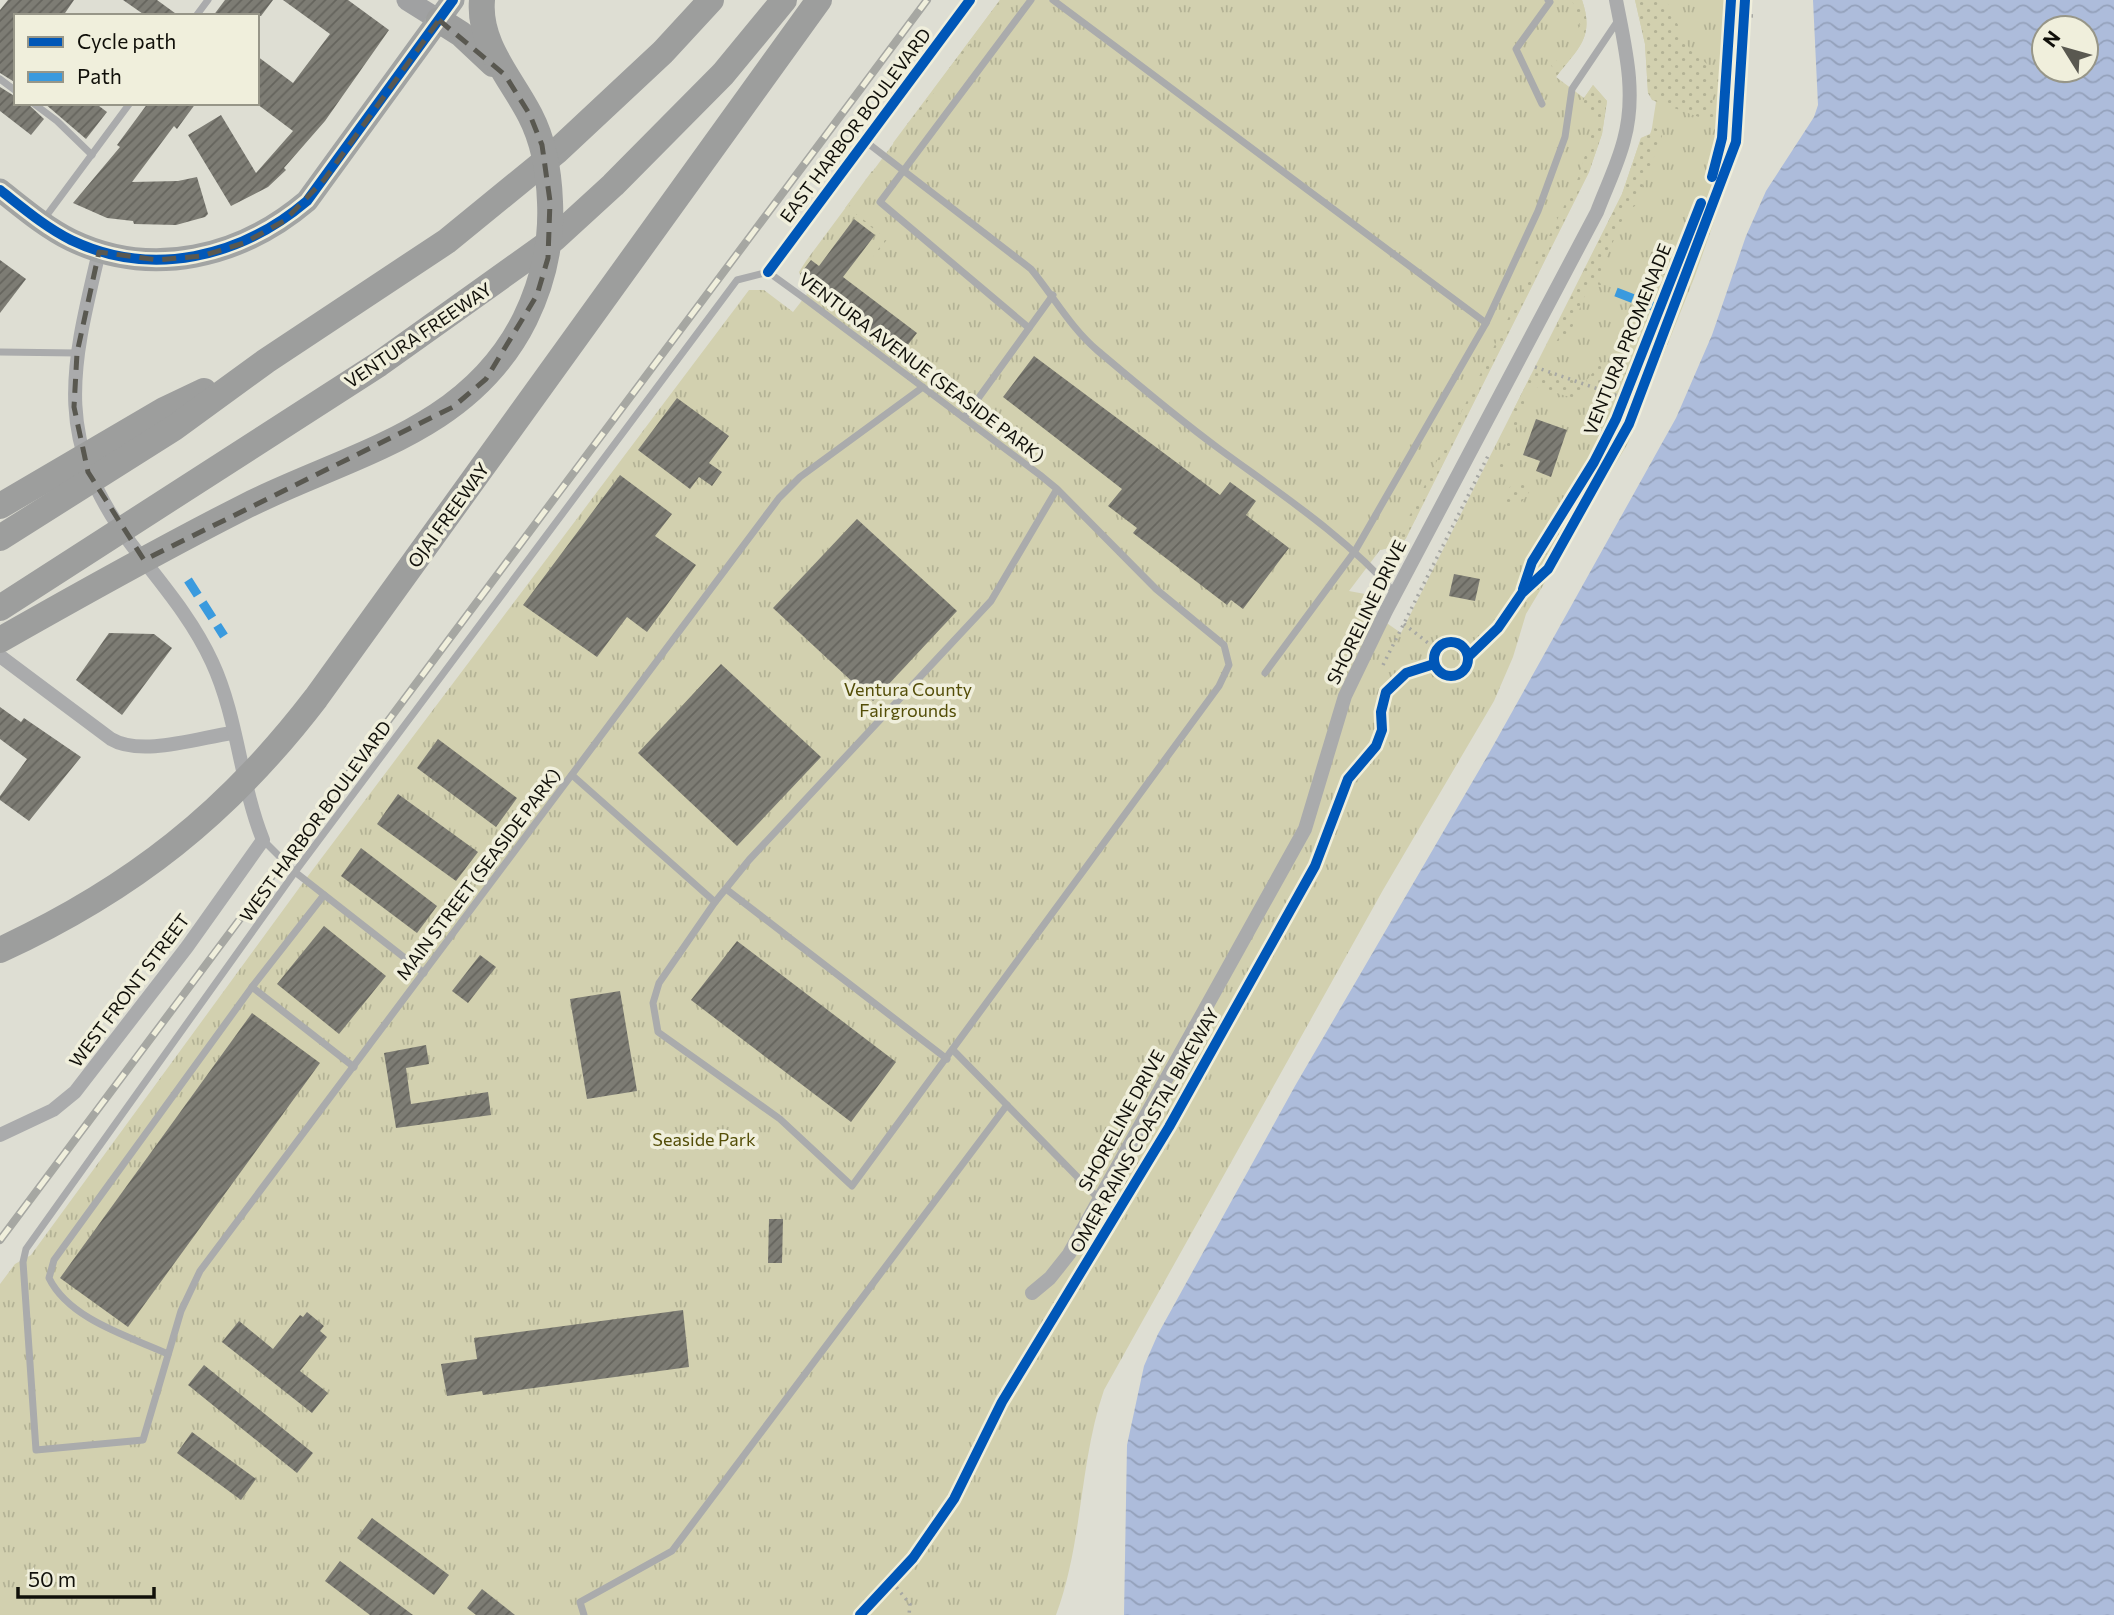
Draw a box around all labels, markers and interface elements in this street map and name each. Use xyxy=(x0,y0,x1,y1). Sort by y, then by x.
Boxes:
legend xyxy=(14,14,259,105)
north arrow xyxy=(2030,14,2100,84)
street label: EAST HARBOR BOULEVARD xyxy=(775,24,935,226)
text: N xyxy=(2038,26,2065,51)
text: Cycle path xyxy=(77,28,176,53)
text: Path xyxy=(77,63,122,88)
street label: VENTURA PROMENADE xyxy=(1578,240,1676,438)
street label: VENTURA AVENUE (SEASIDE PARK) xyxy=(795,267,1049,467)
street label: VENTURA FREEWAY xyxy=(340,277,496,392)
street label: OJAI FREEWAY xyxy=(403,458,494,572)
street label: SHORELINE DRIVE xyxy=(1321,536,1411,688)
park label: Ventura County Fairgrounds xyxy=(844,678,972,721)
street label: WEST HARBOR BOULEVARD xyxy=(235,716,395,926)
street label: MAIN STREET (SEASIDE PARK) xyxy=(391,764,565,984)
street label: WEST FRONT STREET xyxy=(64,909,194,1071)
street label: OMER RAINS COASTAL BIKEWAY xyxy=(1065,1003,1223,1256)
street label: SHORELINE DRIVE xyxy=(1073,1046,1169,1194)
park label: Seaside Park xyxy=(652,1128,756,1150)
scale bar xyxy=(18,1556,154,1600)
text: 50 m xyxy=(28,1566,76,1591)

